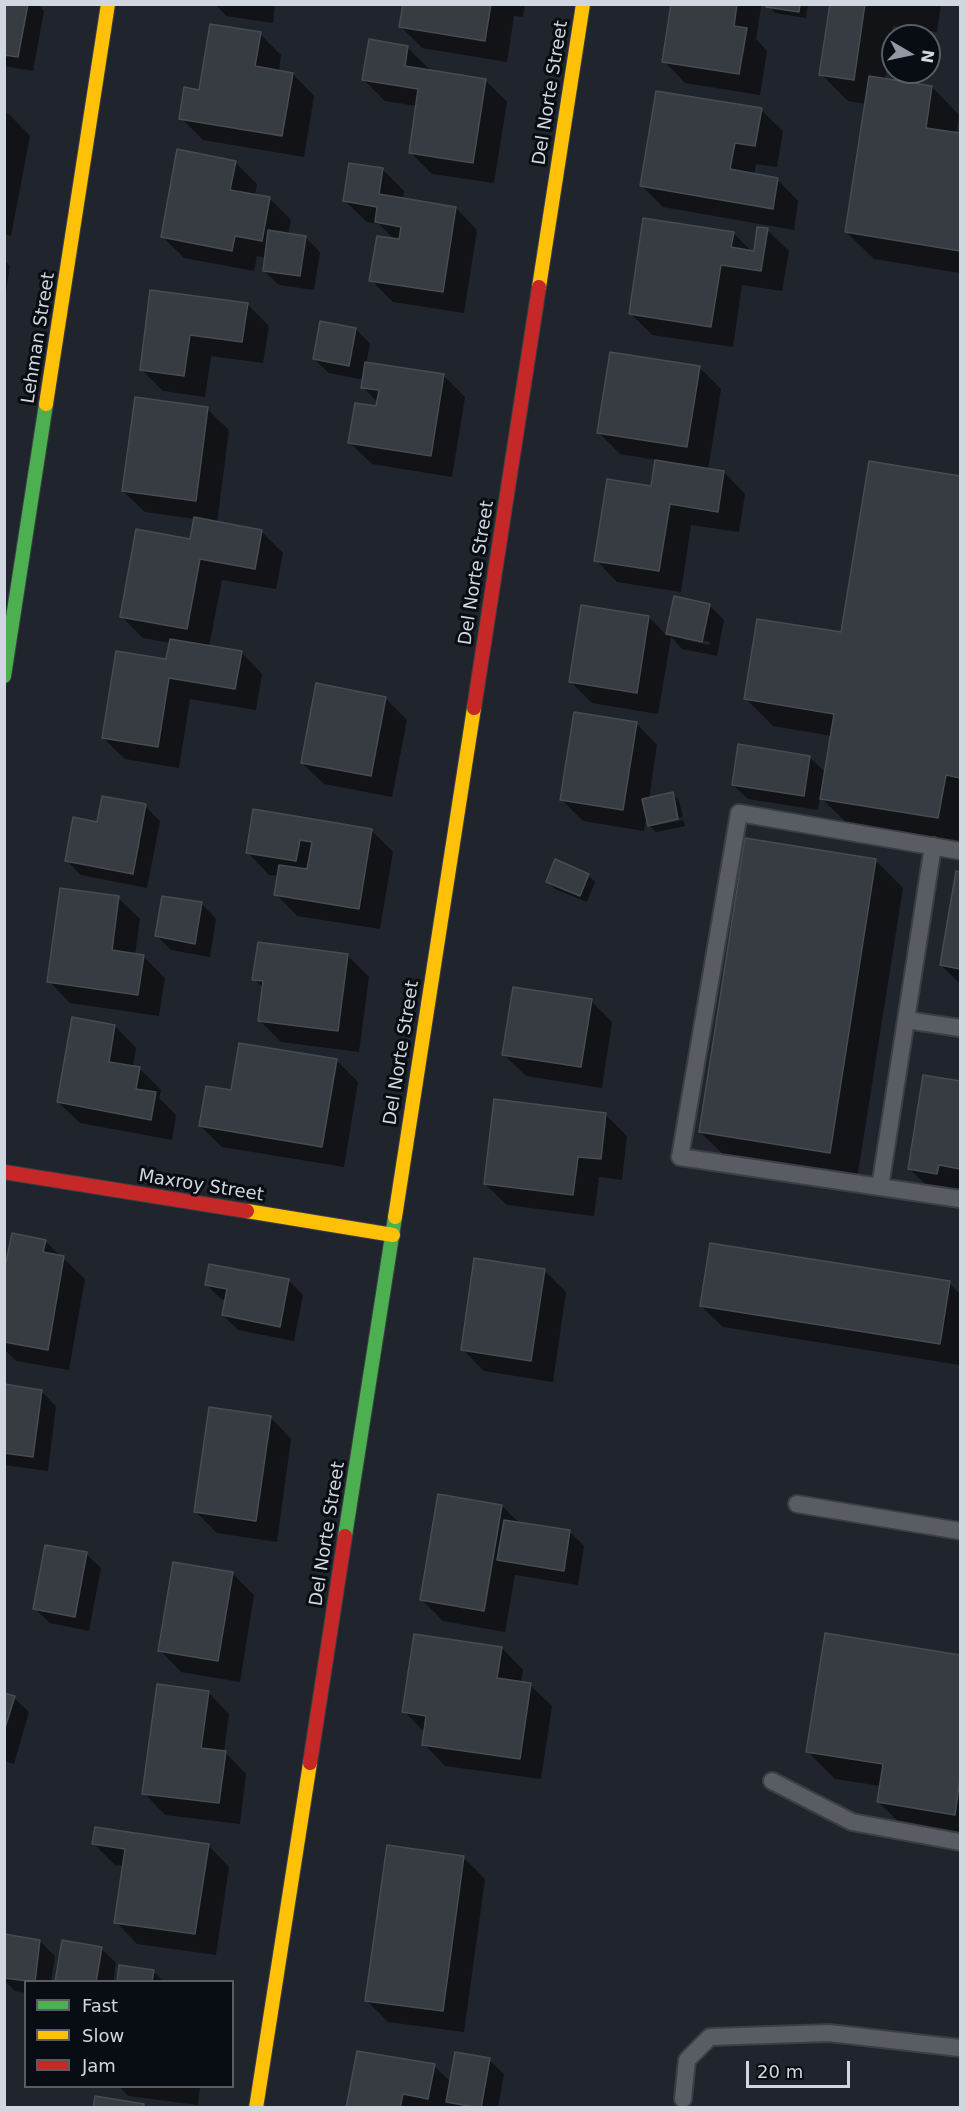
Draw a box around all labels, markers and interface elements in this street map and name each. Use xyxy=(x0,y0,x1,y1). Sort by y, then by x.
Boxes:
street label: Del Norte Street xyxy=(529,19,573,167)
north arrow xyxy=(881,24,941,84)
text: N xyxy=(917,48,938,65)
street label: Lehman Street xyxy=(18,271,60,405)
street label: Del Norte Street xyxy=(455,499,499,647)
street label: Del Norte Street xyxy=(380,979,424,1127)
street label: Maxroy Street xyxy=(137,1165,265,1207)
street label: Del Norte Street xyxy=(306,1460,350,1608)
legend xyxy=(24,1980,234,2088)
text: Fast xyxy=(82,1995,118,2016)
text: Slow xyxy=(82,2025,124,2046)
scale bar xyxy=(749,2049,852,2087)
text: Jam xyxy=(82,2055,116,2076)
text: 20 m xyxy=(757,2061,803,2082)

